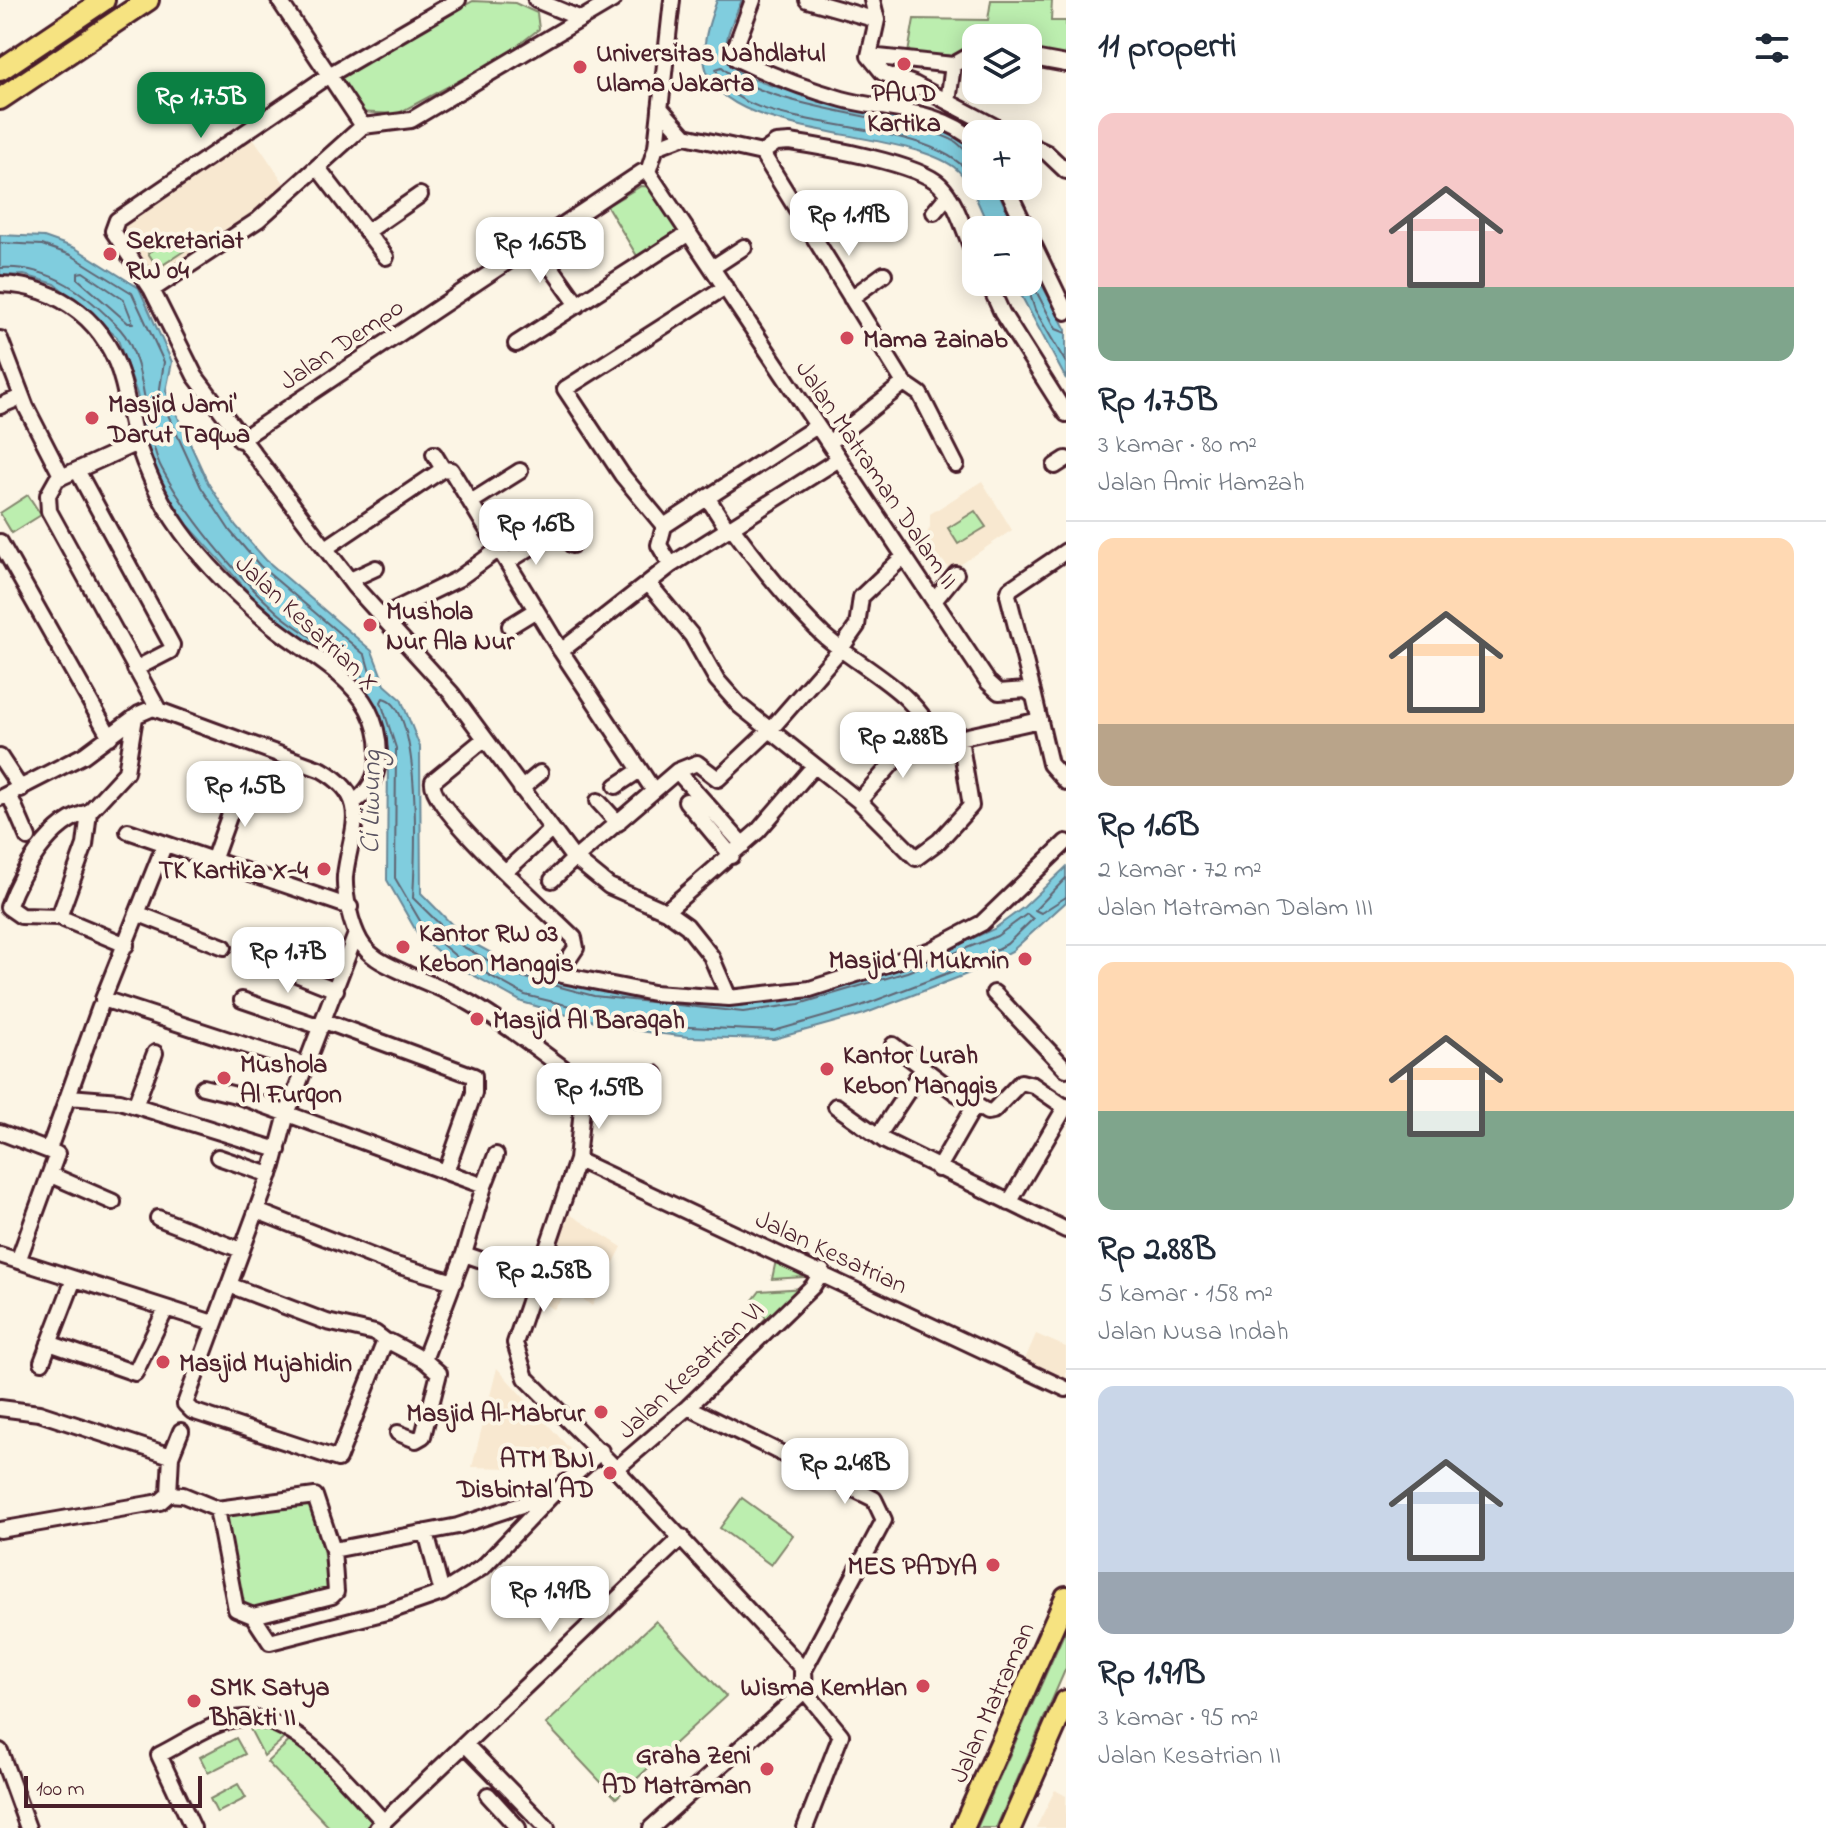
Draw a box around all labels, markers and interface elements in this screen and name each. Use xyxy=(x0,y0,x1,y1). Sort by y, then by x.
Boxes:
text: 11 properti xyxy=(1098,23,1237,73)
map controls xyxy=(962,24,1042,296)
button: layers xyxy=(962,24,1042,104)
icon: filters xyxy=(1750,26,1794,70)
place label: Universitas Nahdlatul Ulama Jakarta xyxy=(596,36,826,104)
marker: PAUD Kartika xyxy=(895,55,913,73)
marker: Universitas Nahdlatul Ulama Jakarta xyxy=(571,58,589,76)
pin: Rp 1.75B xyxy=(118,72,284,140)
place label: PAUD Kartika xyxy=(867,76,941,144)
text: Rp 1.75B xyxy=(155,79,247,117)
button: + xyxy=(962,120,1042,200)
icon: home xyxy=(1374,165,1518,309)
pin: Rp 1.19B xyxy=(766,190,932,258)
text: Rp 1.19B xyxy=(808,197,890,235)
button: − xyxy=(962,216,1042,296)
pin: Rp 1.65B xyxy=(457,217,623,285)
place label: Sekretariat RW 04 xyxy=(126,223,244,291)
text: Rp 1.65B xyxy=(494,224,586,262)
marker: Sekretariat RW 04 xyxy=(101,245,119,263)
street label: Jalan Dempo xyxy=(273,290,413,401)
place label: Mama Zainab xyxy=(863,322,1008,360)
marker: Mama Zainab xyxy=(838,329,856,347)
street label: Jalan Matraman Dalam II xyxy=(785,354,966,598)
text: Rp 1.75B xyxy=(1098,377,1218,427)
place label: Masjid Jami' Darut Taqwa xyxy=(107,387,250,455)
marker: Masjid Jami' Darut Taqwa xyxy=(83,409,101,427)
text: 3 kamar · 80 m² xyxy=(1098,427,1257,465)
text: Jalan Amir Hamzah xyxy=(1098,465,1305,503)
pin: Rp 1.6B xyxy=(462,499,610,567)
text: Rp 1.6B xyxy=(497,506,575,544)
street label: Jalan Kesatrian X xyxy=(225,547,387,701)
icon: home xyxy=(1374,590,1518,734)
place label: Mushola Nur Ala Nur xyxy=(386,594,515,662)
marker: Mushola Nur Ala Nur xyxy=(361,616,379,634)
pin: Rp 2.88B xyxy=(820,712,986,780)
text: Rp 2.88B xyxy=(858,719,948,757)
water label: Ci Liwung xyxy=(351,749,394,854)
pin: Rp 1.5B xyxy=(171,761,319,829)
text: Rp 1.5B xyxy=(205,768,285,806)
text: Rp 1.6B xyxy=(1098,802,1199,852)
text: 2 kamar · 72 m² xyxy=(1098,852,1262,890)
place label: TK Kartika X-4 xyxy=(158,853,308,891)
marker: TK Kartika X-4 xyxy=(315,860,333,878)
text: Jalan Matraman Dalam III xyxy=(1098,890,1373,928)
place label: Kantor RW 03 Kebon Manggis xyxy=(419,916,574,985)
pin: Rp 1.7B xyxy=(214,927,362,995)
text: Rp 1.7B xyxy=(250,934,326,972)
marker: Kantor RW 03 Kebon Manggis xyxy=(394,938,412,956)
place label: Masjid Al Mukmin xyxy=(828,943,1009,981)
marker: Masjid Al Mukmin xyxy=(1016,950,1034,968)
place label: Masjid Al Baraqah xyxy=(493,1003,685,1041)
marker: Masjid Al Baraqah xyxy=(468,1010,486,1028)
icon: home xyxy=(1374,1014,1518,1158)
place label: Kantor Lurah Kebon Manggis xyxy=(843,1038,998,1107)
place label: Mushola Al Furqon xyxy=(240,1047,342,1115)
marker: Kantor Lurah Kebon Manggis xyxy=(818,1060,836,1078)
pin: Rp 1.59B xyxy=(516,1063,682,1131)
marker: Mushola Al Furqon xyxy=(215,1069,233,1087)
text: Rp 1.59B xyxy=(555,1070,643,1108)
street label: Jalan Kesatrian xyxy=(748,1202,913,1306)
text: Rp 2.88B xyxy=(1098,1226,1216,1276)
pin: Rp 2.58B xyxy=(461,1246,627,1314)
text: Rp 2.58B xyxy=(496,1253,592,1291)
text: 5 kamar · 158 m² xyxy=(1098,1276,1273,1314)
street label: Jalan Kesatrian VI xyxy=(610,1293,774,1450)
text: Jalan Nusa Indah xyxy=(1098,1314,1289,1352)
place label: Masjid Mujahidin xyxy=(179,1346,352,1384)
marker: Masjid Mujahidin xyxy=(154,1353,172,1371)
place label: Masjid Al-Mabrur xyxy=(406,1396,586,1434)
marker: Masjid Al-Mabrur xyxy=(592,1403,610,1421)
pin: Rp 2.48B xyxy=(762,1438,928,1506)
icon: home xyxy=(1374,1438,1518,1582)
place label: ATM BNI Disbintal AD xyxy=(456,1442,594,1510)
text: Rp 2.48B xyxy=(799,1445,891,1483)
marker: ATM BNI Disbintal AD xyxy=(601,1464,619,1482)
place label: MES PADYA xyxy=(848,1549,977,1587)
marker: MES PADYA xyxy=(984,1556,1002,1574)
pin: Rp 1.91B xyxy=(467,1566,633,1634)
text: Rp 1.91B xyxy=(509,1573,591,1611)
street label: Jalan Matraman xyxy=(941,1617,1046,1790)
text: Rp 1.91B xyxy=(1098,1650,1205,1700)
place label: SMK Satya Bhakti II xyxy=(209,1670,330,1738)
place label: Wisma KemHan xyxy=(741,1670,907,1708)
marker: Wisma KemHan xyxy=(914,1677,932,1695)
marker: SMK Satya Bhakti II xyxy=(185,1692,203,1710)
text: 3 kamar · 95 m² xyxy=(1098,1700,1259,1738)
place label: Graha Zeni AD Matraman xyxy=(602,1738,751,1806)
text: Jalan Kesatrian II xyxy=(1098,1738,1281,1776)
marker: Graha Zeni AD Matraman xyxy=(758,1760,776,1778)
scale bar xyxy=(24,1772,202,1808)
text: 100 m xyxy=(36,1774,85,1806)

